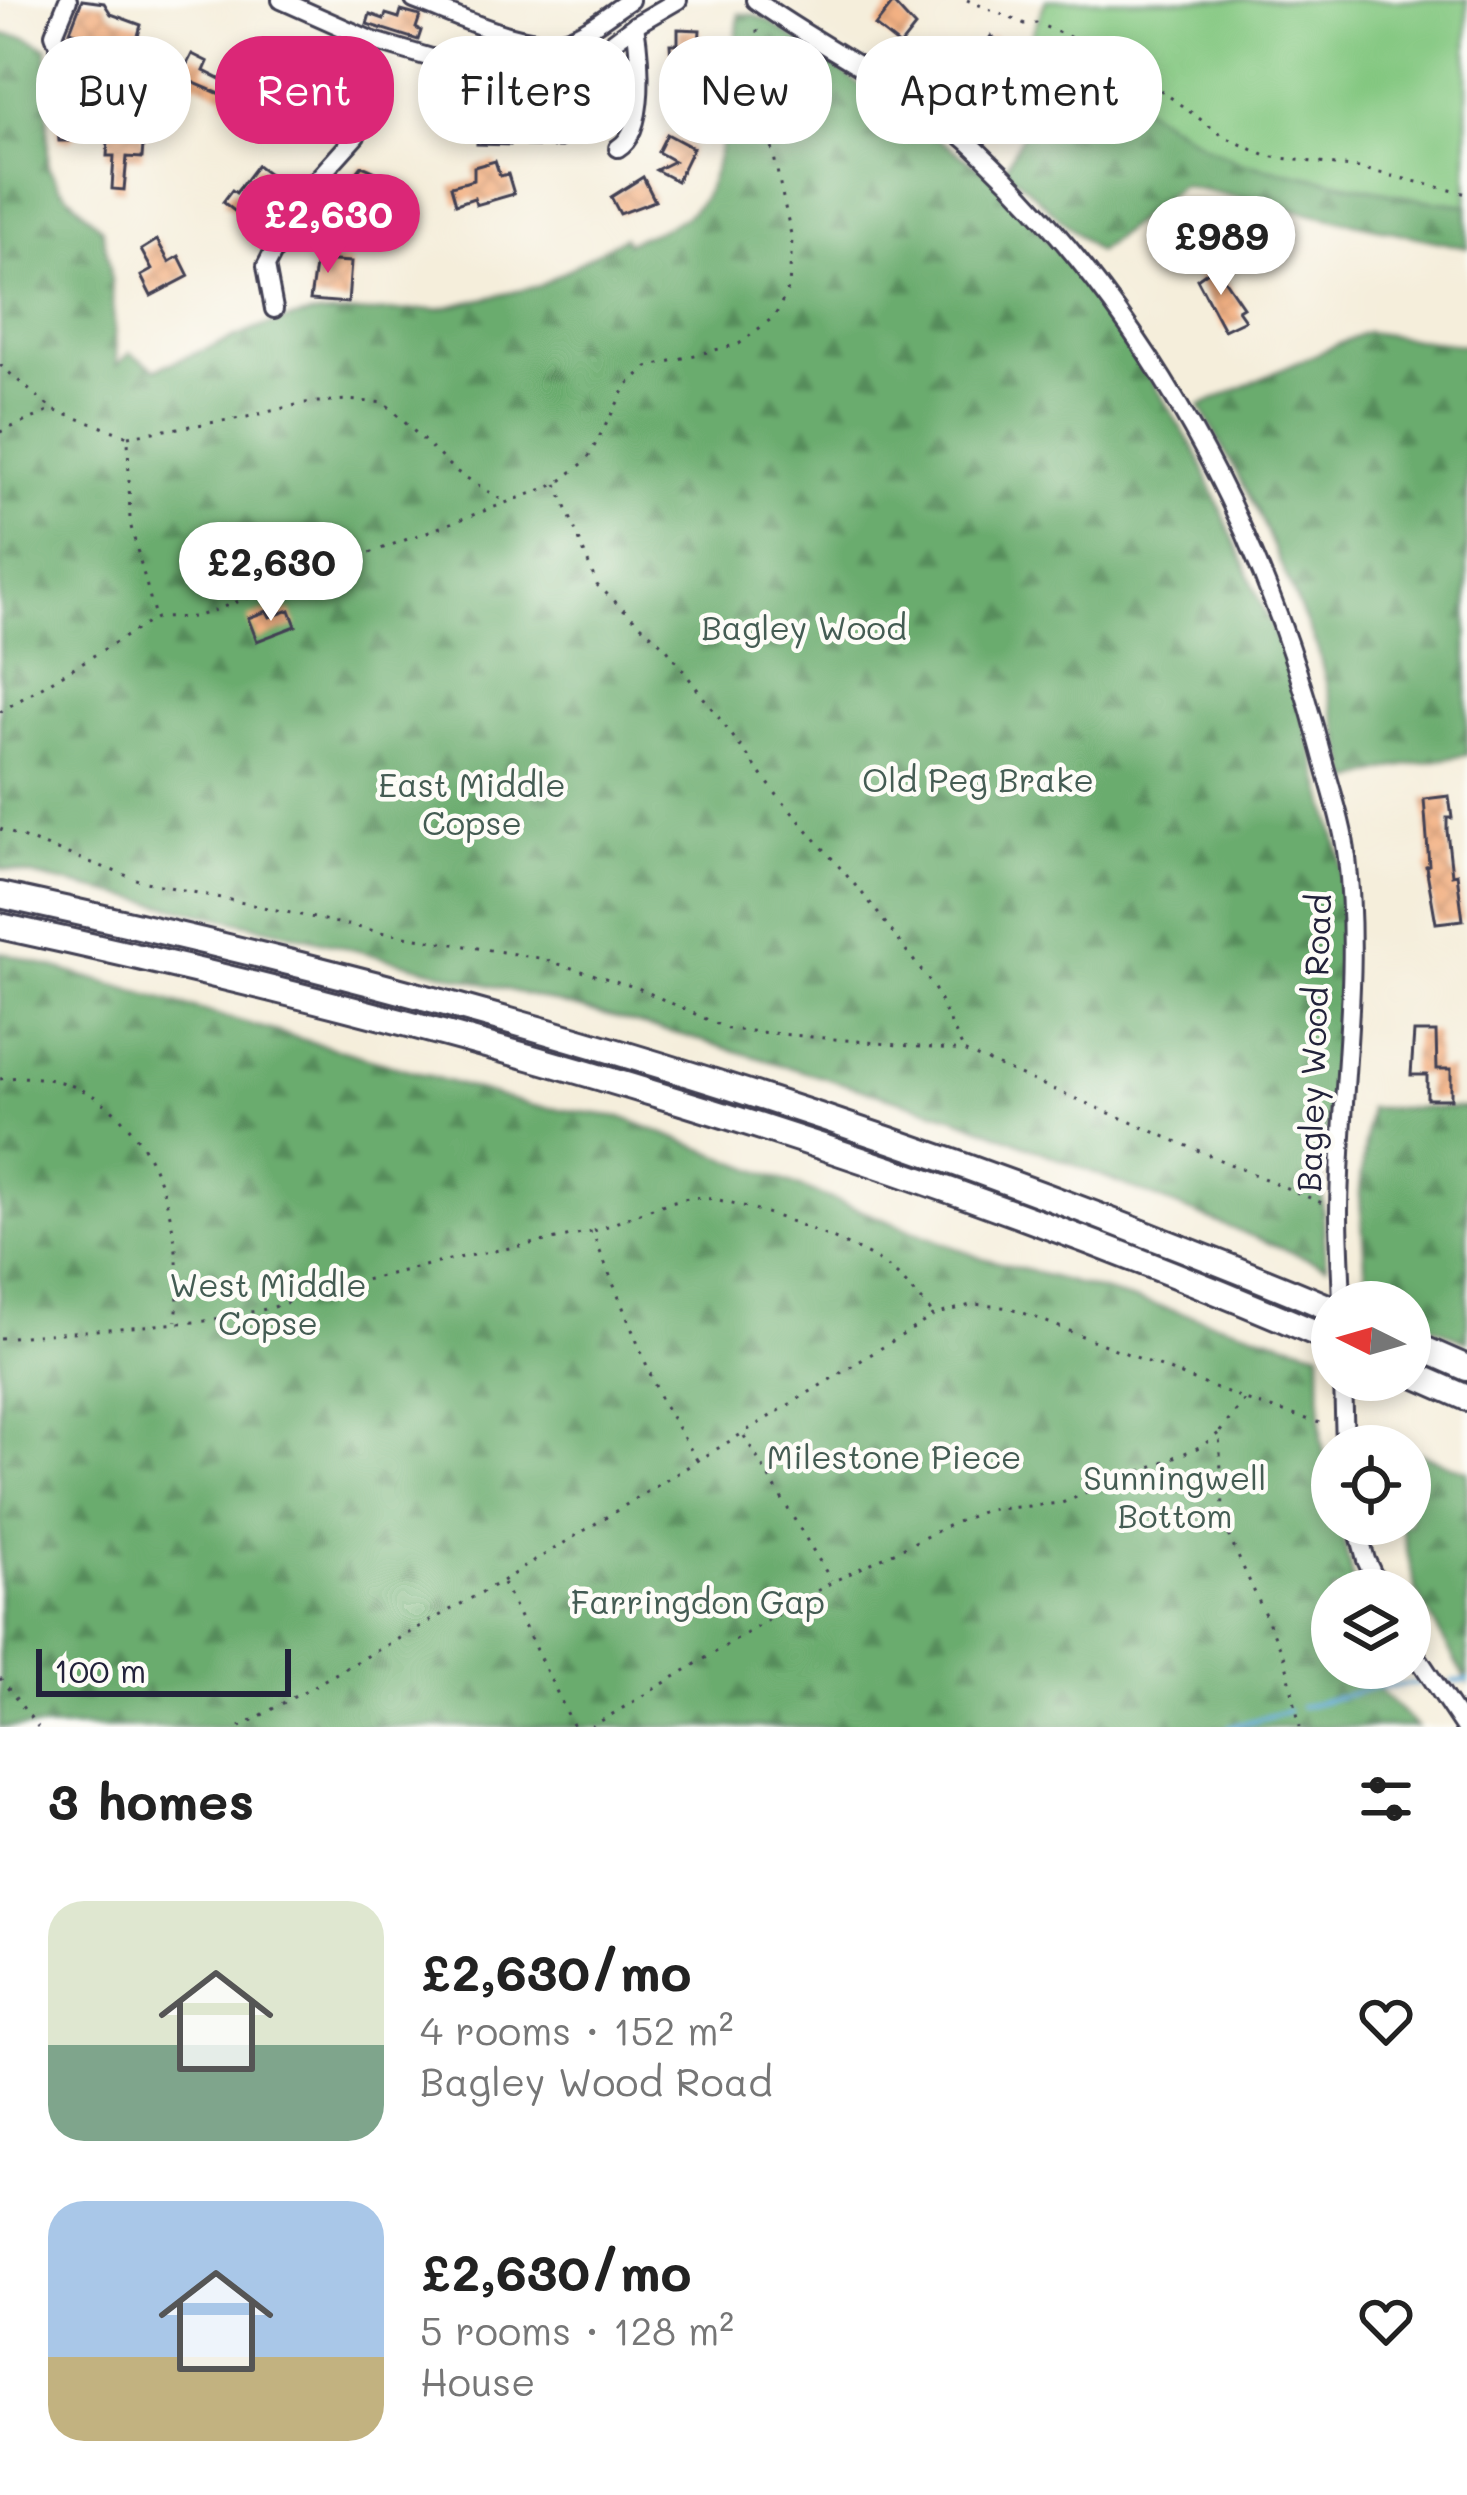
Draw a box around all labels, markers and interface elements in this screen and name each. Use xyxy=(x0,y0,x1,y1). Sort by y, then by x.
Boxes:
chip: Buy xyxy=(36,36,191,144)
chip: Rent xyxy=(215,36,394,144)
chip: Filters xyxy=(418,36,635,144)
chip: New xyxy=(659,36,832,144)
chip: Apartment xyxy=(856,36,1162,144)
pin: £2,630 xyxy=(230,174,426,276)
text: £2,630 xyxy=(263,187,393,238)
pin: £989 xyxy=(1150,196,1292,298)
text: £989 xyxy=(1173,209,1269,260)
pin: £2,630 xyxy=(173,522,369,624)
text: £2,630 xyxy=(206,535,336,586)
park label: Bagley Wood xyxy=(701,605,907,649)
park label: Old Peg Brake xyxy=(862,757,1094,800)
park label: East Middle Copse xyxy=(378,762,566,843)
street label: Bagley Wood Road xyxy=(1286,893,1340,1193)
park label: West Middle Copse xyxy=(169,1262,367,1343)
north arrow xyxy=(1311,1281,1431,1401)
map controls xyxy=(1311,1281,1431,1689)
button: locate xyxy=(1311,1425,1431,1545)
park label: Milestone Piece xyxy=(766,1434,1022,1477)
park label: Sunningwell Bottom xyxy=(1083,1455,1267,1536)
button: layers xyxy=(1311,1569,1431,1689)
park label: Farringdon Gap xyxy=(571,1579,825,1622)
scale bar xyxy=(36,1643,291,1696)
text: 100 m xyxy=(54,1648,146,1691)
text: 3 homes xyxy=(48,1766,254,1833)
icon: filters xyxy=(1353,1766,1419,1832)
text: £2,630/mo xyxy=(420,1937,691,2004)
icon: home xyxy=(144,1949,288,2093)
icon: heart xyxy=(1353,1988,1419,2054)
text: 4 rooms · 152 m² xyxy=(420,2004,733,2055)
text: Bagley Wood Road xyxy=(420,2055,773,2106)
text: £2,630/mo xyxy=(420,2237,691,2304)
icon: home xyxy=(144,2249,288,2393)
icon: heart xyxy=(1353,2288,1419,2354)
text: 5 rooms · 128 m² xyxy=(420,2304,734,2355)
text: House xyxy=(420,2355,535,2406)

